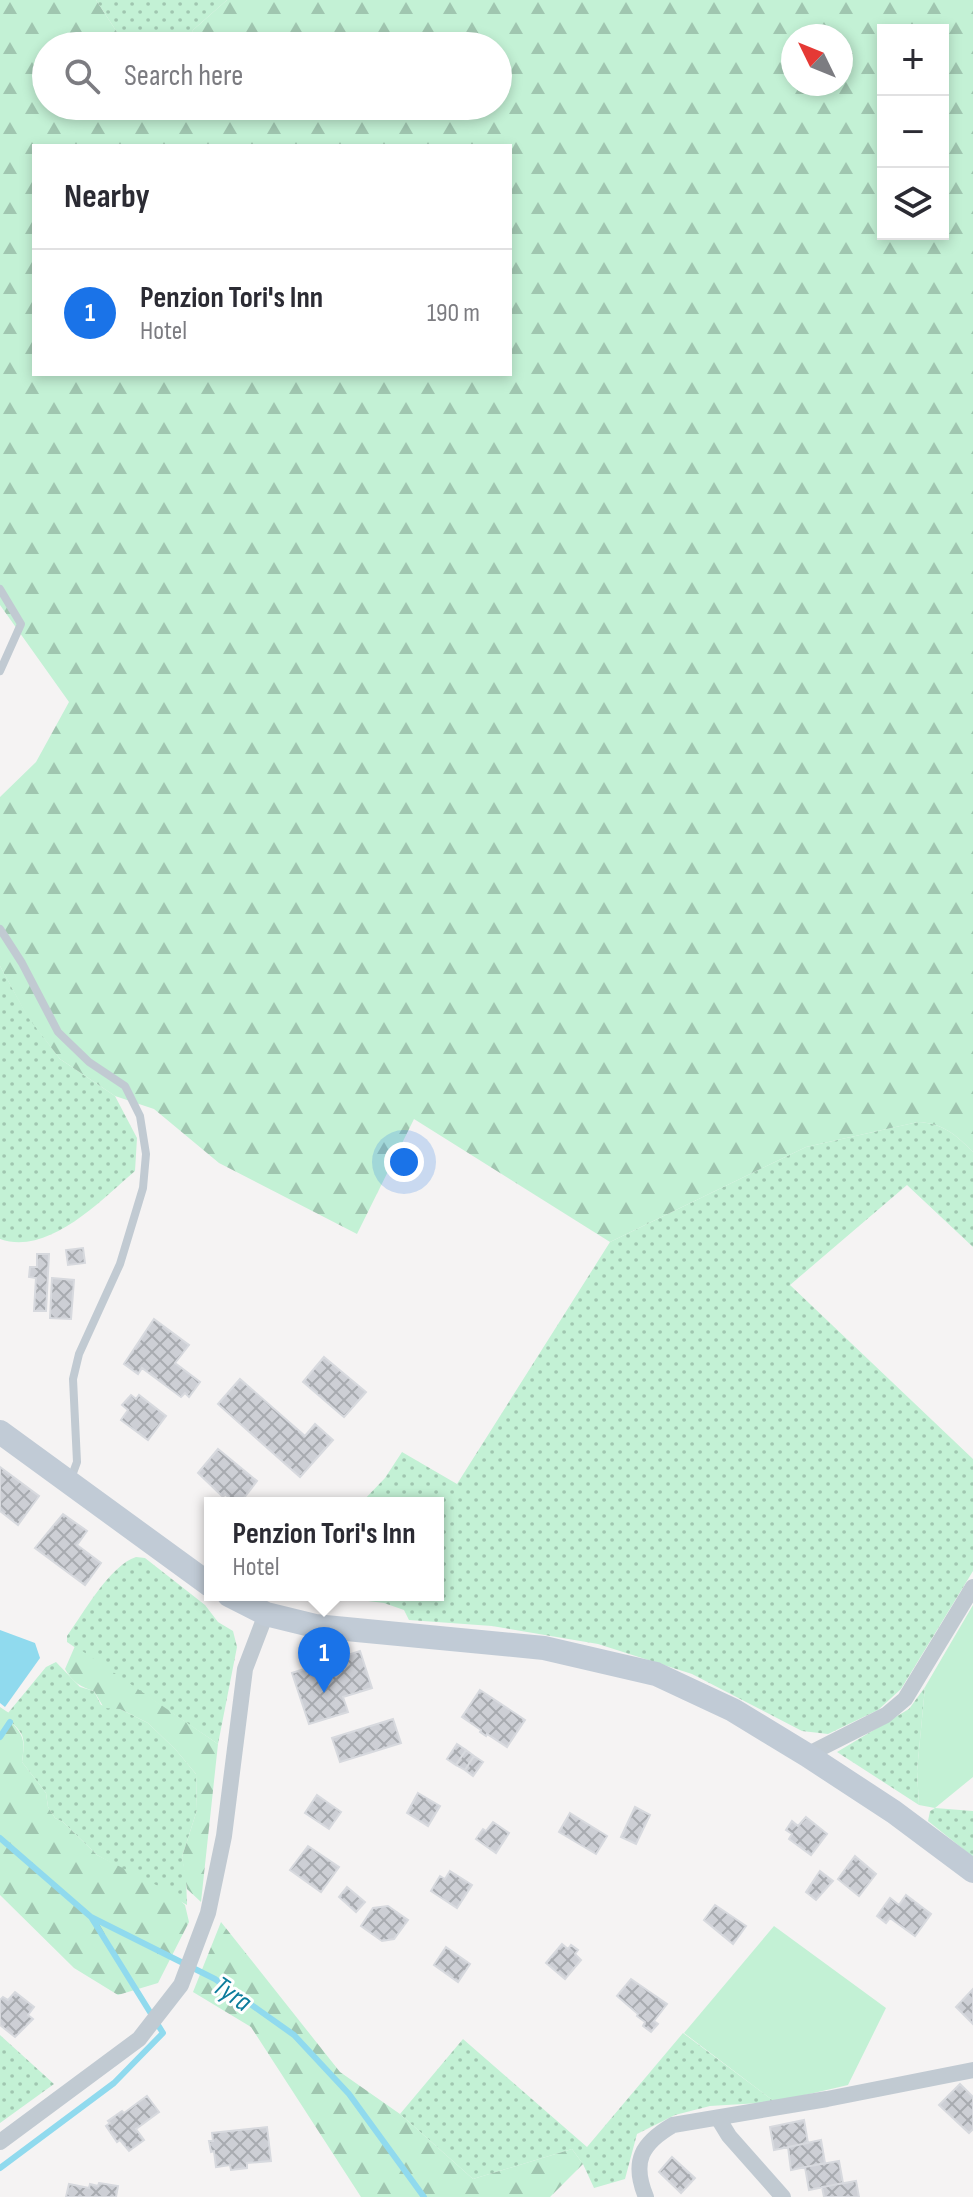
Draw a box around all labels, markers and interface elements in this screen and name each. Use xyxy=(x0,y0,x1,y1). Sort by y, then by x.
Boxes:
north arrow xyxy=(781,24,853,96)
map controls xyxy=(877,24,949,240)
button: + xyxy=(877,24,949,96)
search box xyxy=(32,32,512,120)
icon: search xyxy=(60,54,104,98)
text: Search here xyxy=(124,58,243,94)
button: − xyxy=(877,96,949,168)
button: layers xyxy=(877,168,949,240)
text: Nearby xyxy=(64,176,150,217)
text: Penzion Tori's Inn xyxy=(140,280,323,316)
text: 1 xyxy=(85,298,95,329)
text: 190 m xyxy=(427,298,480,329)
text: Hotel xyxy=(140,316,187,347)
your location xyxy=(384,1142,424,1182)
popup xyxy=(204,1497,444,1601)
text: Penzion Tori's Inn xyxy=(232,1516,416,1552)
text: Hotel xyxy=(232,1552,279,1583)
pin: 1 xyxy=(298,1627,350,1693)
water label: Tyra xyxy=(207,1970,258,2019)

